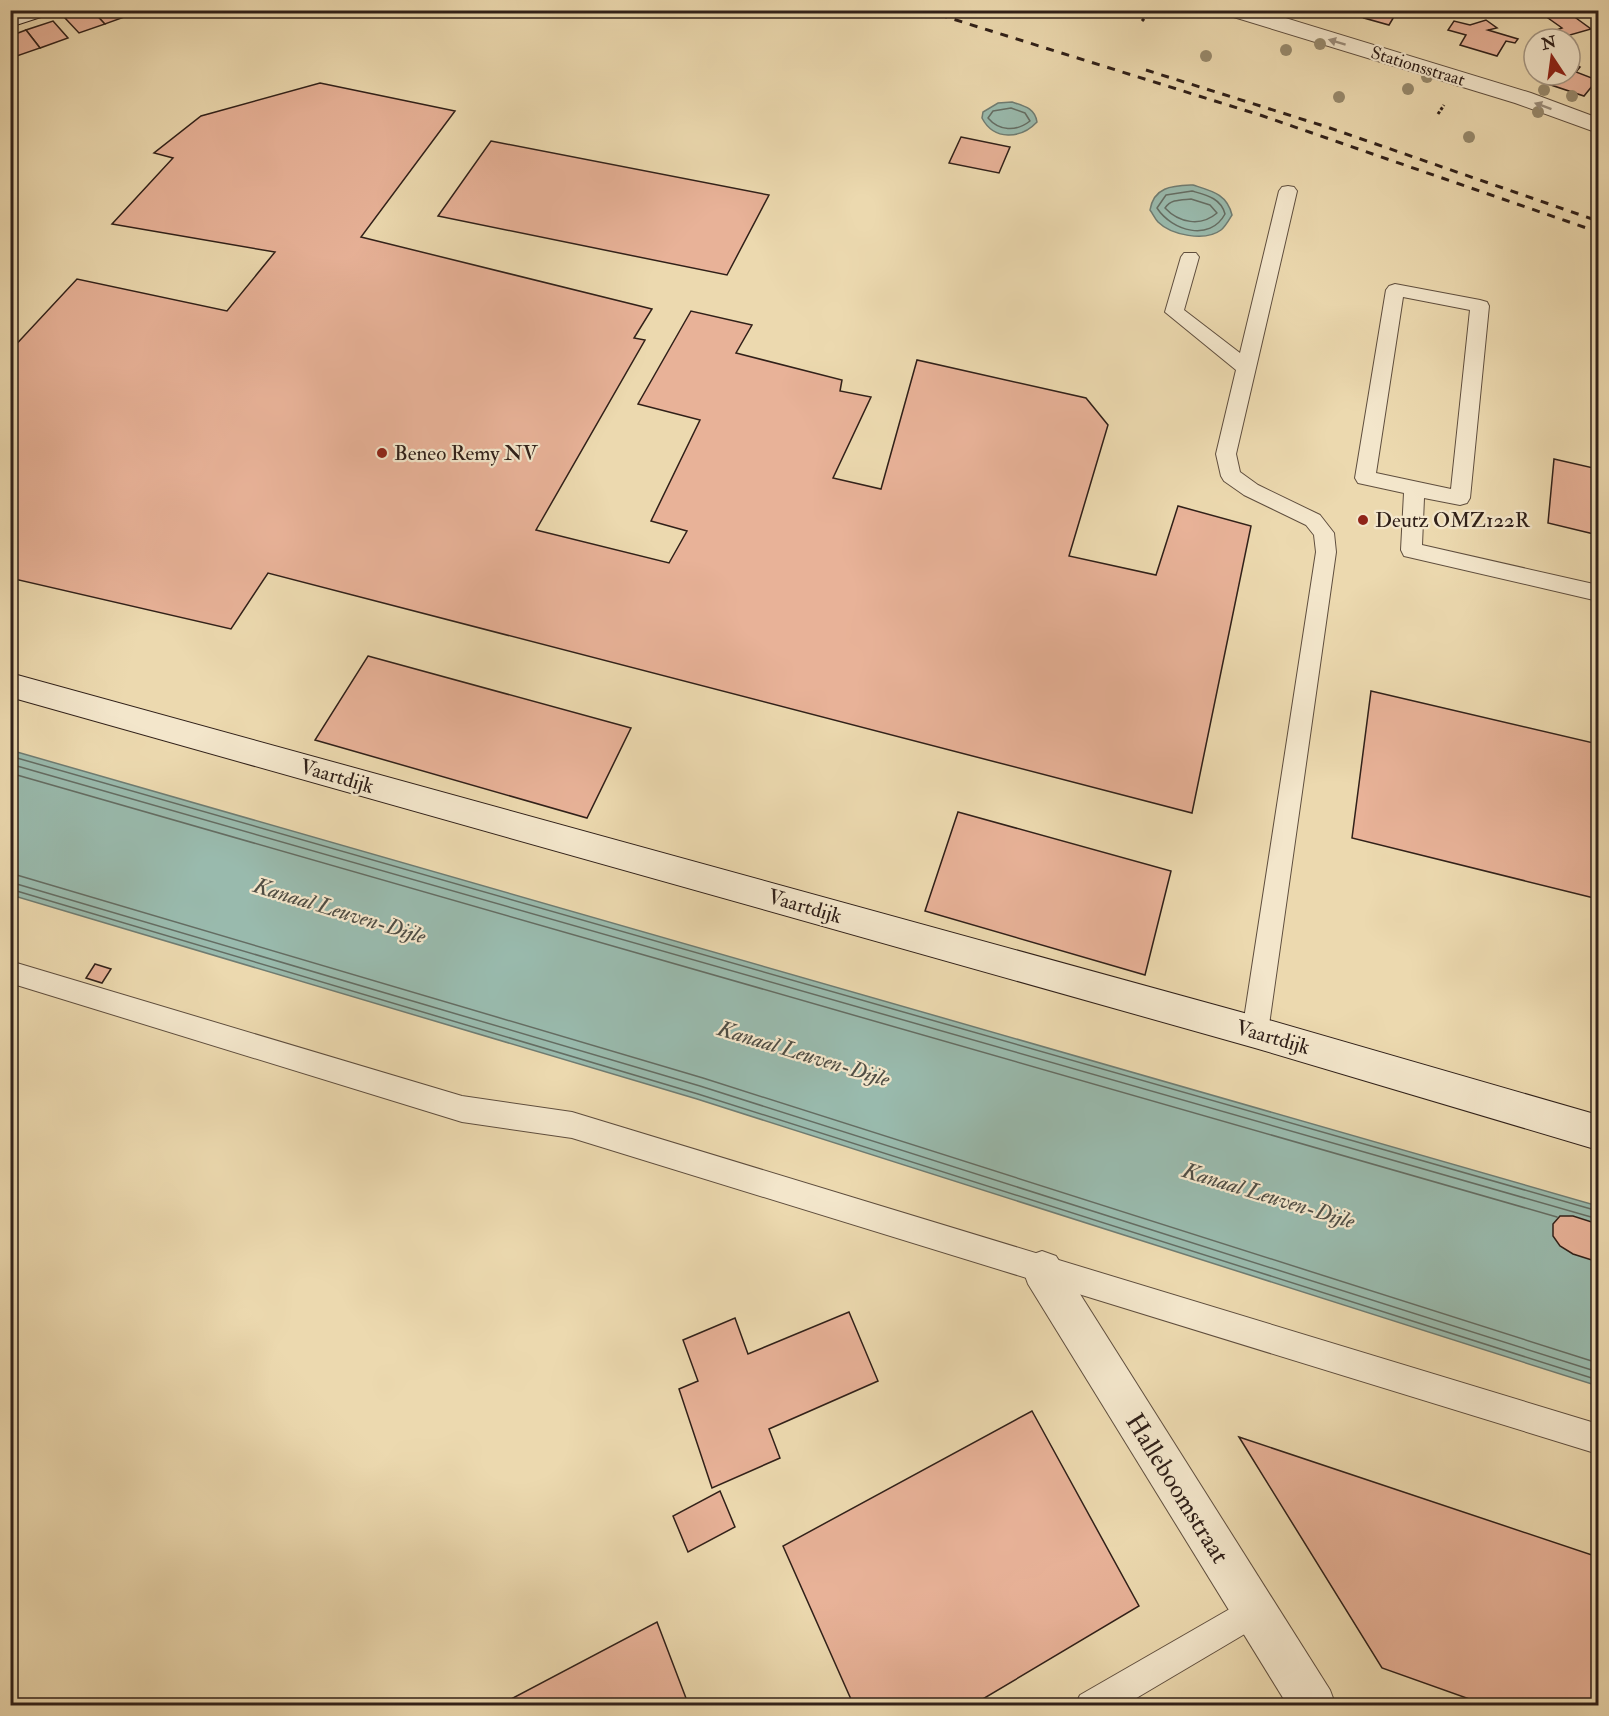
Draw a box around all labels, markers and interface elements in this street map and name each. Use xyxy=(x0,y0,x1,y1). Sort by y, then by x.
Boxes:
north arrow xyxy=(1522,27,1582,87)
text: N xyxy=(1539,32,1559,55)
one-way arrow xyxy=(1328,37,1346,46)
street label: Stationsstraat xyxy=(1368,41,1468,92)
one-way arrow xyxy=(1534,100,1552,110)
place label: Beneo Remy NV xyxy=(394,440,539,467)
marker: Beneo Remy NV xyxy=(375,446,389,460)
place label: Deutz OMZ122R xyxy=(1375,507,1531,534)
marker: Deutz OMZ122R xyxy=(1356,513,1370,527)
street label: Vaartdijk xyxy=(297,753,377,800)
water label: Kanaal Leuven-Dijle xyxy=(249,871,430,951)
street label: Vaartdijk xyxy=(765,883,845,930)
water label: Kanaal Leuven-Dijle xyxy=(713,1014,894,1094)
street label: Vaartdijk xyxy=(1233,1014,1313,1061)
water label: Kanaal Leuven-Dijle xyxy=(1178,1156,1359,1236)
street label: Halleboomstraat xyxy=(1118,1408,1236,1569)

